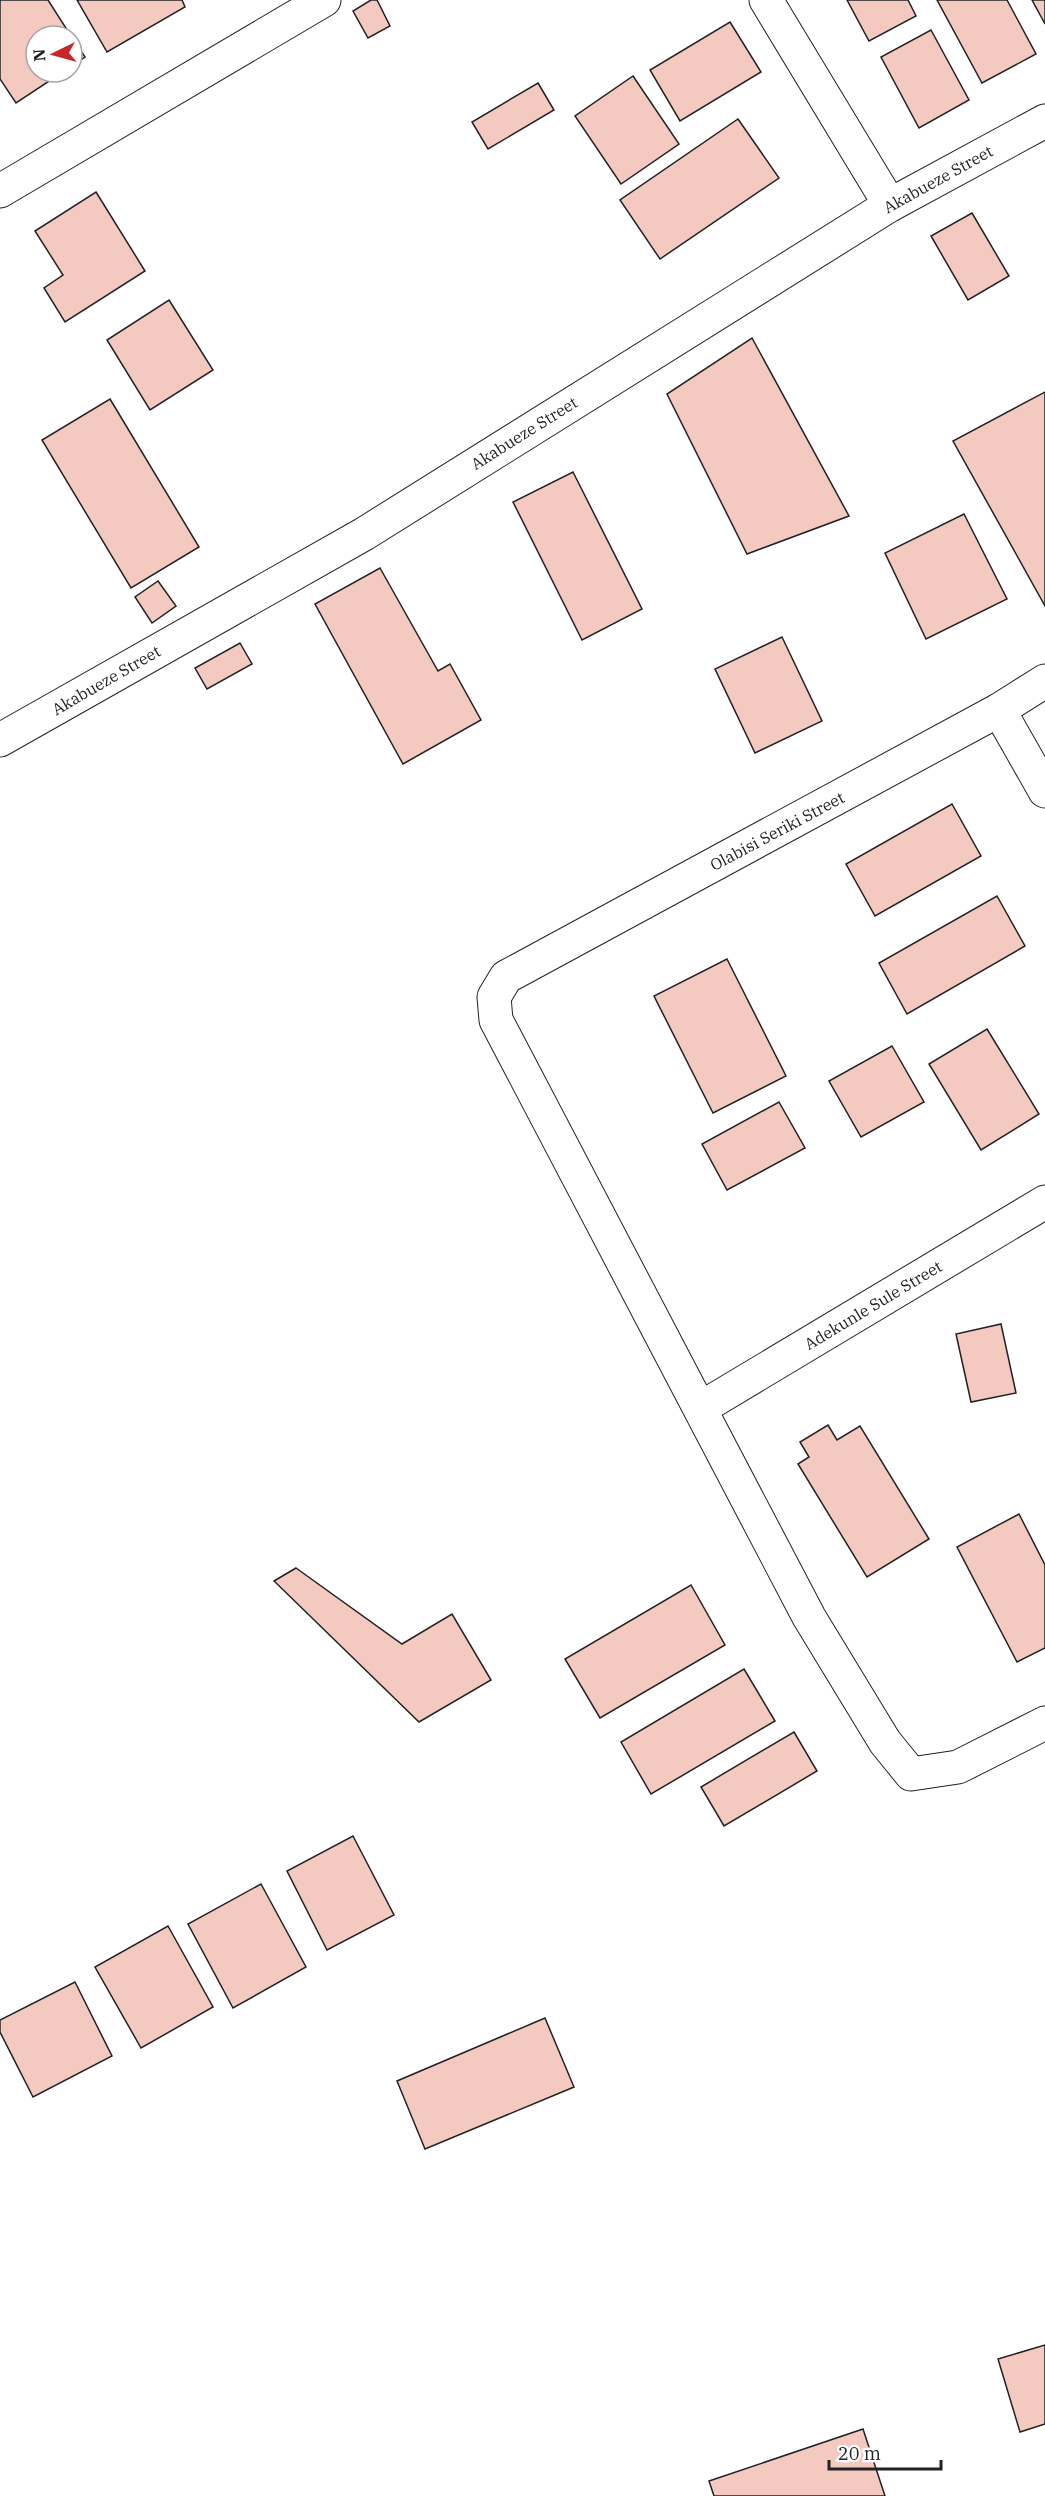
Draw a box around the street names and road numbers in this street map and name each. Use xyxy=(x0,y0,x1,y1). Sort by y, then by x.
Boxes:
street label: Akabueze Street xyxy=(880,141,996,217)
street label: Akabueze Street xyxy=(467,392,581,474)
street label: Akabueze Street xyxy=(48,641,164,719)
street label: Olabisi Seriki Street xyxy=(706,787,848,875)
street label: Adekunle Sule Street xyxy=(801,1256,946,1354)

